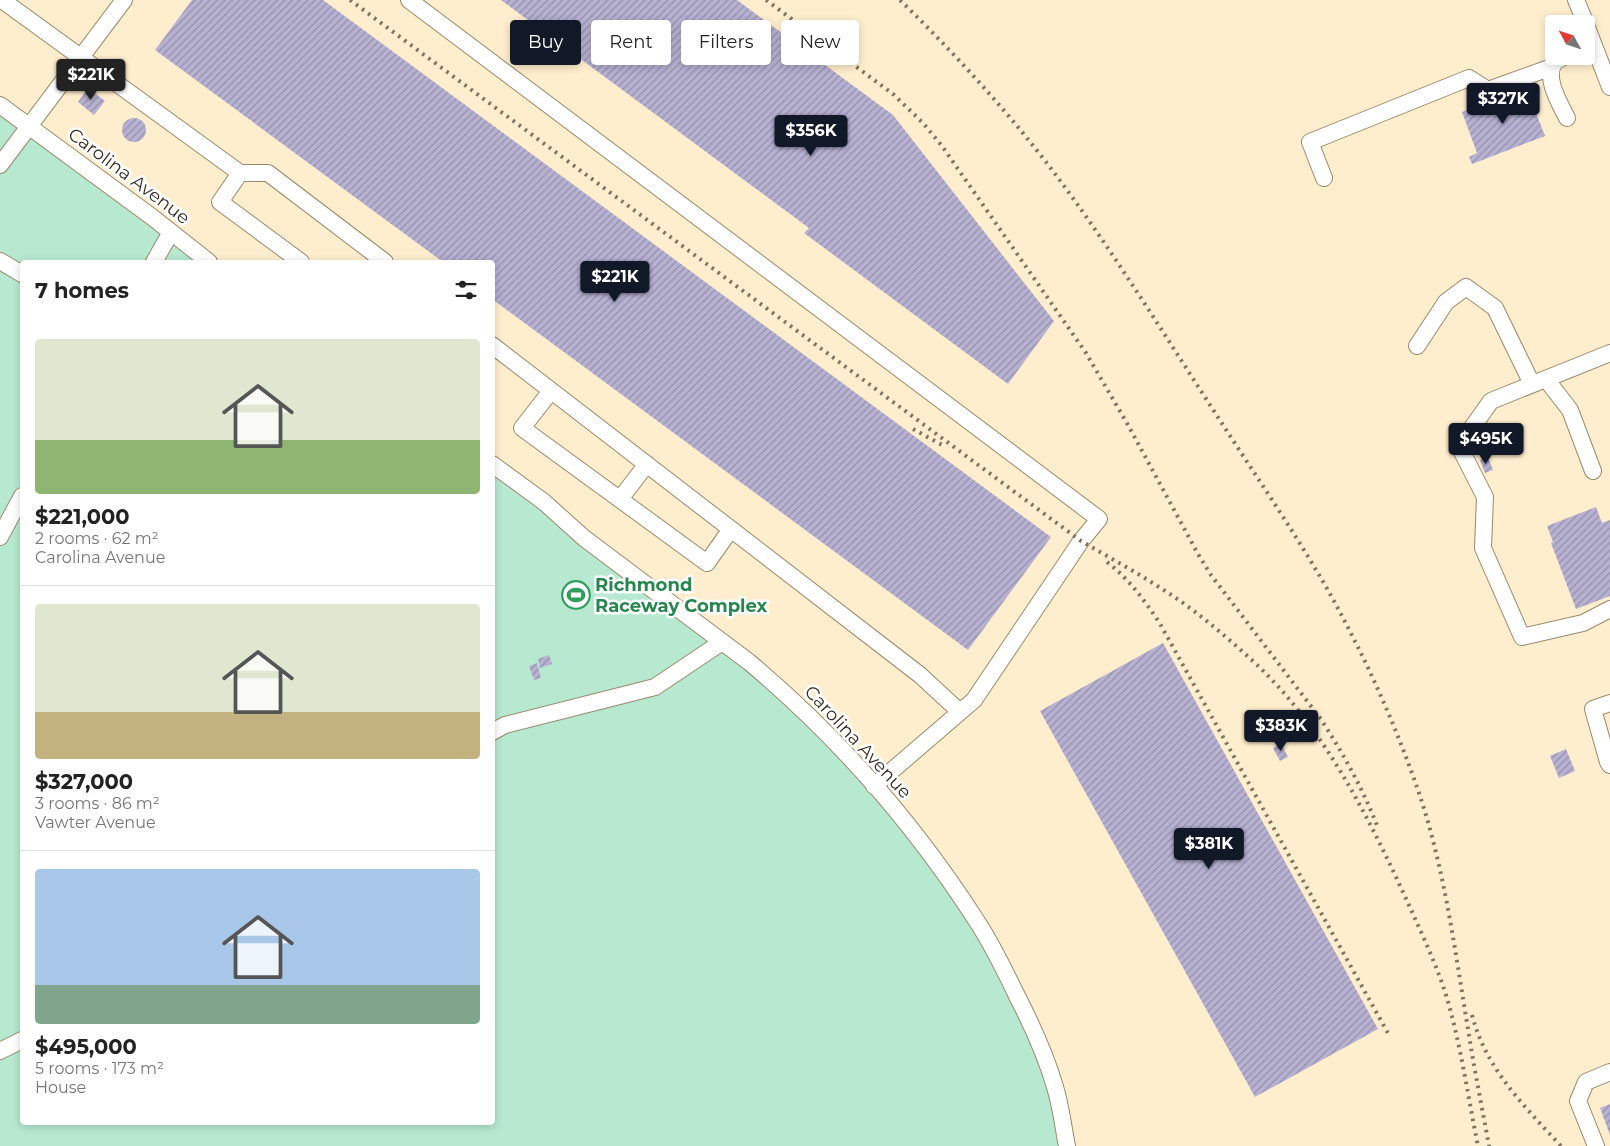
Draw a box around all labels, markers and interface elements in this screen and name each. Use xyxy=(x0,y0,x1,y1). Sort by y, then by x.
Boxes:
north arrow xyxy=(1545,15,1595,65)
map controls xyxy=(1545,15,1595,65)
chip: Buy xyxy=(510,20,581,65)
chip: Rent xyxy=(591,20,671,65)
chip: Filters xyxy=(681,20,771,65)
chip: New xyxy=(781,20,859,65)
pin: $221K xyxy=(56,58,126,101)
text: $221K xyxy=(67,65,115,84)
pin: $327K xyxy=(1468,82,1538,125)
text: $327K xyxy=(1478,89,1528,108)
pin: $356K xyxy=(776,114,846,157)
text: $356K xyxy=(785,121,837,140)
street label: Carolina Avenue xyxy=(64,123,194,229)
pin: $221K xyxy=(580,260,650,303)
text: $221K xyxy=(591,267,639,286)
icon: filters xyxy=(452,276,480,304)
text: 7 homes xyxy=(35,278,129,303)
icon: home xyxy=(213,371,303,461)
pin: $495K xyxy=(1451,422,1521,465)
text: $495K xyxy=(1460,429,1512,448)
text: $221,000 xyxy=(35,504,129,529)
text: 2 rooms · 62 m² xyxy=(35,529,159,548)
text: Carolina Avenue xyxy=(35,548,165,567)
place label: Richmond Raceway Complex xyxy=(595,574,768,617)
sports icon: Richmond Raceway Complex xyxy=(561,580,591,610)
icon: home xyxy=(213,637,303,727)
street label: Carolina Avenue xyxy=(800,681,916,803)
pin: $383K xyxy=(1246,710,1316,752)
text: $383K xyxy=(1255,716,1307,735)
text: $327,000 xyxy=(35,769,133,794)
text: 3 rooms · 86 m² xyxy=(35,794,160,813)
text: Vawter Avenue xyxy=(35,813,156,832)
pin: $381K xyxy=(1174,828,1244,870)
text: $381K xyxy=(1185,834,1233,853)
icon: home xyxy=(213,902,303,992)
text: $495,000 xyxy=(35,1034,137,1059)
text: 5 rooms · 173 m² xyxy=(35,1059,164,1078)
text: House xyxy=(35,1078,86,1097)

